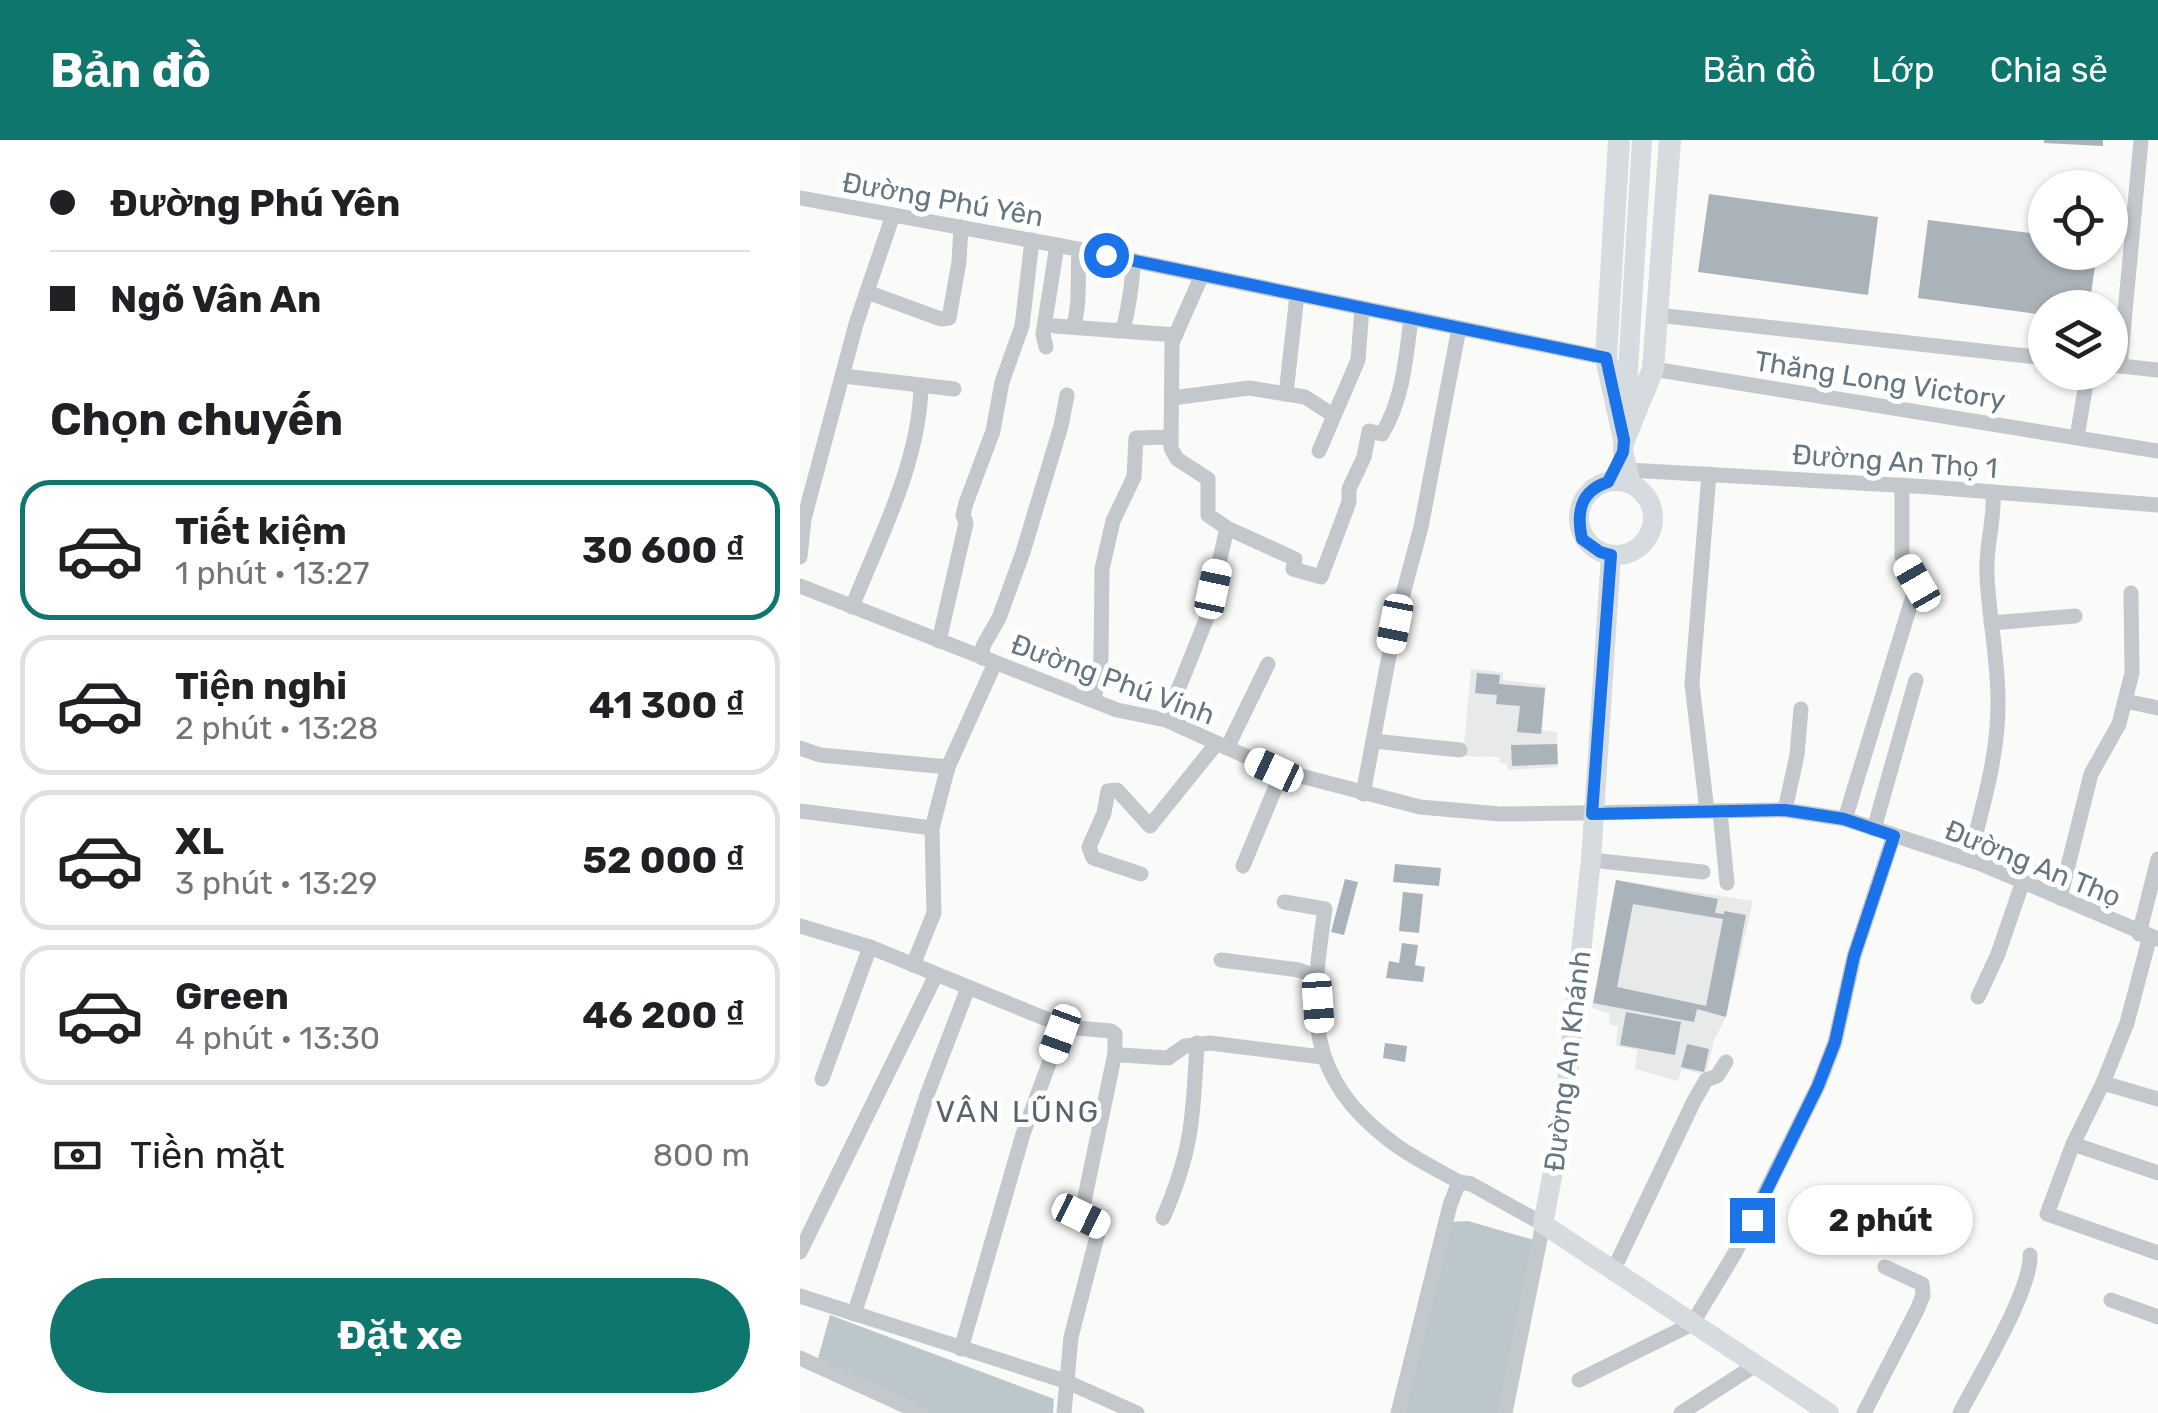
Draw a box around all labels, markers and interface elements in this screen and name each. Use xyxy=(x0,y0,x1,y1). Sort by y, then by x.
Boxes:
text: Bản đồ xyxy=(50,42,211,99)
text: Bản đồ xyxy=(1703,49,1816,91)
text: Lớp xyxy=(1871,49,1935,91)
text: Chia sẻ xyxy=(1990,49,2108,91)
street label: Đường Phú Yên xyxy=(840,166,1046,233)
map controls xyxy=(2028,170,2128,390)
button: locate xyxy=(2028,170,2128,270)
text: Đường Phú Yên xyxy=(110,180,400,226)
route start xyxy=(1084,233,1129,278)
text: Ngõ Vân An xyxy=(110,276,321,322)
button: layers xyxy=(2028,290,2128,390)
street label: Thăng Long Victory xyxy=(1752,344,2008,417)
text: Chọn chuyến xyxy=(50,393,343,446)
street label: Đường An Thọ 1 xyxy=(1791,438,1999,485)
icon: car xyxy=(55,505,145,595)
text: Tiết kiệm xyxy=(175,508,347,554)
text: 30 600 ₫ xyxy=(582,527,745,573)
car xyxy=(1889,550,1945,616)
text: 1 phút · 13:27 xyxy=(175,554,369,592)
car xyxy=(1192,557,1234,621)
car xyxy=(1375,592,1415,656)
street label: Đường Phú Vinh xyxy=(1007,627,1219,732)
icon: car xyxy=(55,660,145,750)
text: Tiện nghi xyxy=(175,663,347,709)
text: 41 300 ₫ xyxy=(589,682,745,728)
text: 2 phút · 13:28 xyxy=(175,709,378,747)
car xyxy=(1240,744,1308,796)
street label: Đường An Thọ xyxy=(1940,813,2126,914)
icon: car xyxy=(55,815,145,905)
text: XL xyxy=(175,818,224,864)
text: 52 000 ₫ xyxy=(583,837,745,883)
text: 3 phút · 13:29 xyxy=(175,864,378,902)
street label: Đường An Khánh xyxy=(1538,949,1597,1173)
icon: car xyxy=(55,970,145,1060)
car xyxy=(1301,972,1335,1034)
text: Green xyxy=(175,973,289,1019)
text: 46 200 ₫ xyxy=(582,992,745,1038)
car xyxy=(1036,1001,1084,1067)
text: 4 phút · 13:30 xyxy=(175,1019,380,1057)
district label: VÂN LŨNG xyxy=(935,1094,1101,1130)
icon: cash xyxy=(50,1128,105,1183)
text: Tiền mặt xyxy=(130,1132,284,1178)
text: 800 m xyxy=(653,1136,750,1174)
callout: 2 phút xyxy=(1787,1185,1972,1255)
car xyxy=(1047,1189,1115,1243)
route end xyxy=(1730,1198,1775,1243)
text: 2 phút xyxy=(1828,1201,1933,1239)
button: Đặt xe xyxy=(50,1278,750,1393)

